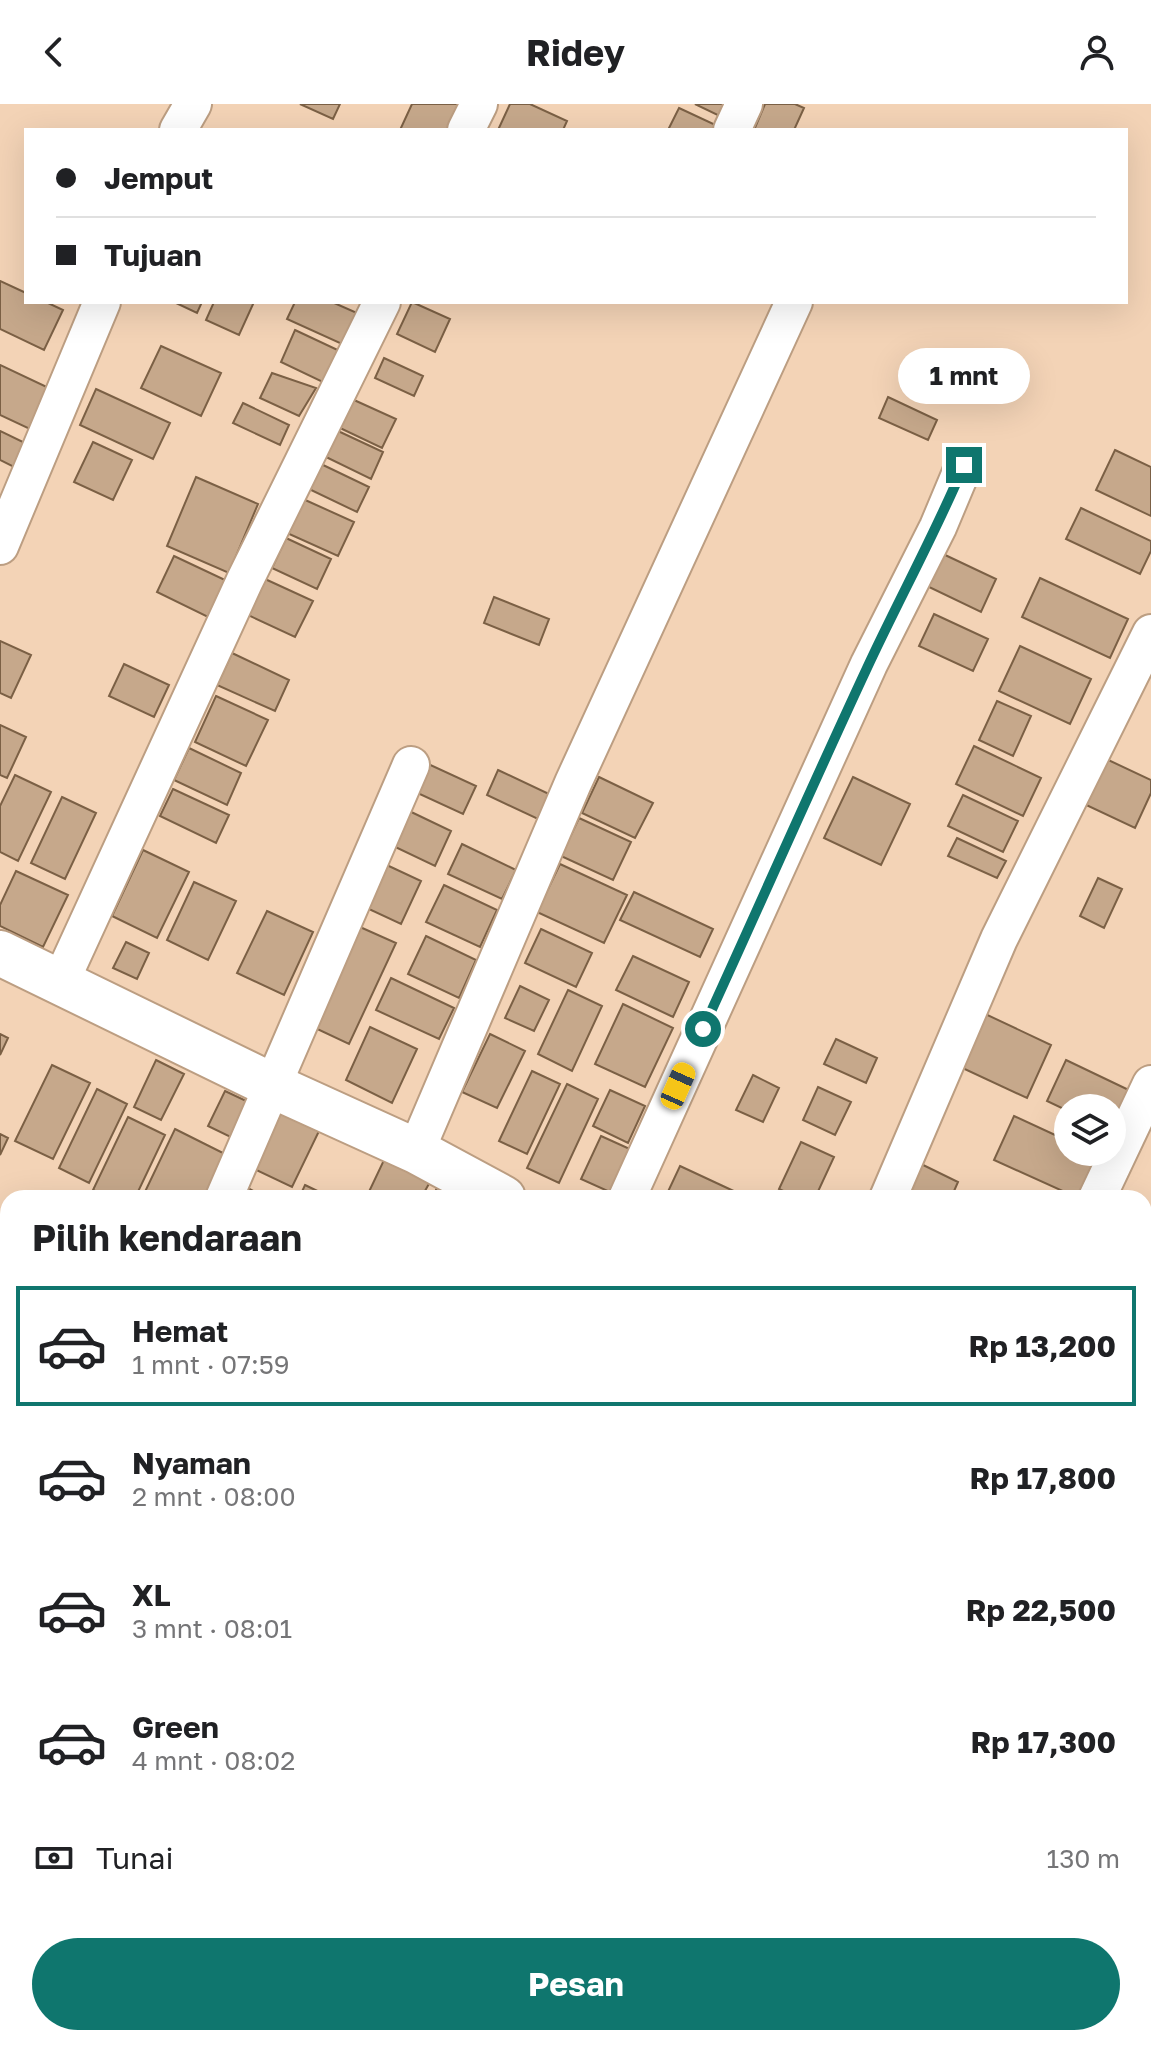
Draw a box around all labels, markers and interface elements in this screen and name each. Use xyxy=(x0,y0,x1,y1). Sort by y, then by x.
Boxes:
icon: back xyxy=(32,30,76,74)
icon: person xyxy=(1075,30,1119,74)
text: Ridey xyxy=(526,31,625,74)
text: Jemput xyxy=(104,160,213,196)
text: Tujuan xyxy=(104,237,202,273)
callout: 1 mnt xyxy=(898,349,1030,405)
text: 1 mnt xyxy=(930,360,998,391)
route end xyxy=(946,447,982,483)
route start xyxy=(685,1011,721,1047)
car xyxy=(657,1059,699,1113)
map controls xyxy=(1054,1094,1126,1166)
button: layers xyxy=(1054,1094,1126,1166)
text: Pilih kendaraan xyxy=(32,1216,302,1259)
icon: car xyxy=(36,1310,108,1382)
text: Hemat xyxy=(132,1313,228,1349)
text: Rp 13,200 xyxy=(969,1328,1116,1364)
text: 1 mnt · 07:59 xyxy=(132,1349,290,1380)
icon: car xyxy=(36,1442,108,1514)
text: Nyaman xyxy=(132,1445,251,1481)
text: Rp 17,800 xyxy=(970,1460,1116,1496)
text: 2 mnt · 08:00 xyxy=(132,1481,296,1512)
icon: car xyxy=(36,1574,108,1646)
text: XL xyxy=(132,1577,171,1613)
text: Rp 22,500 xyxy=(966,1592,1116,1628)
text: 3 mnt · 08:01 xyxy=(132,1613,292,1644)
icon: car xyxy=(36,1706,108,1778)
text: Green xyxy=(132,1709,219,1745)
text: Rp 17,300 xyxy=(971,1724,1116,1760)
text: 4 mnt · 08:02 xyxy=(132,1745,295,1776)
icon: cash xyxy=(32,1836,76,1880)
text: Tunai xyxy=(96,1840,174,1876)
text: 130 m xyxy=(1047,1843,1120,1874)
button: Pesan xyxy=(32,1938,1120,2030)

